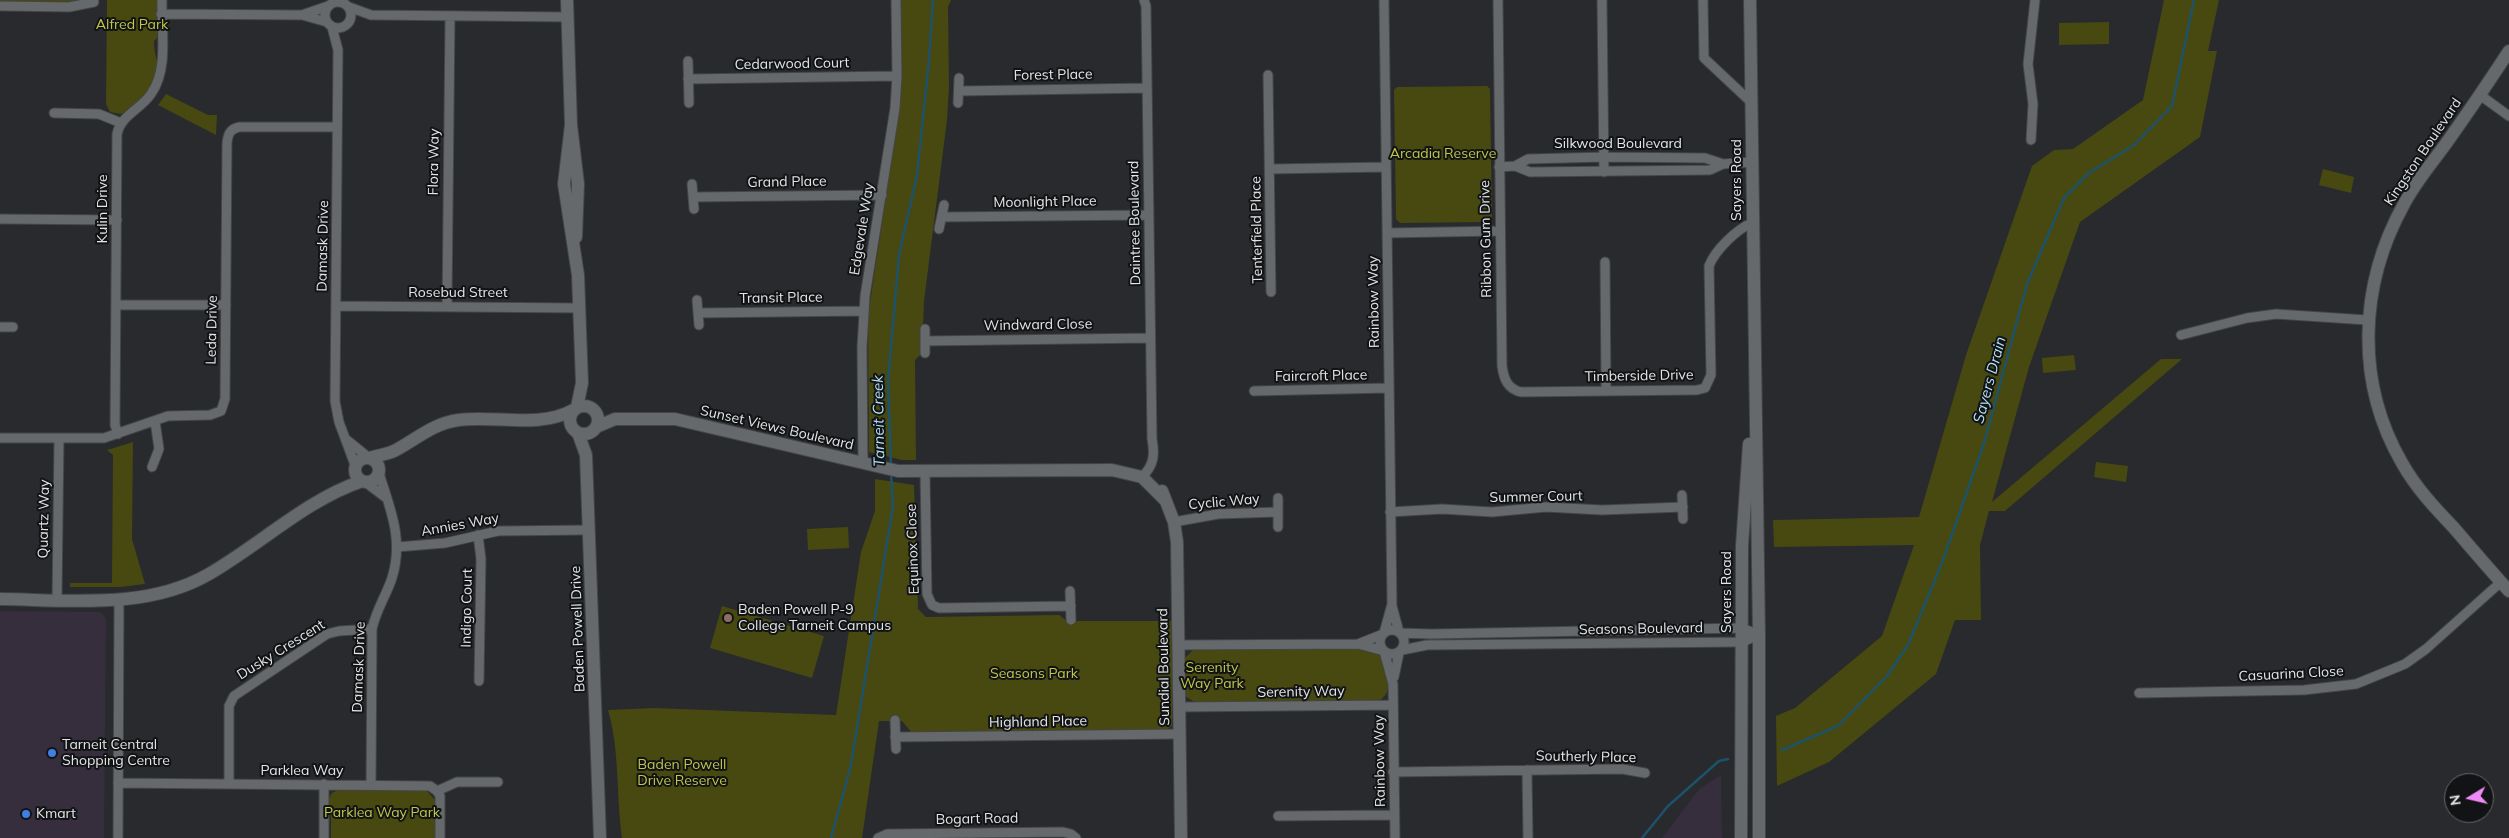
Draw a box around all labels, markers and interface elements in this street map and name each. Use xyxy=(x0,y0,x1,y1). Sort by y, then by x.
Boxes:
park label: Alfred Park xyxy=(96,17,168,33)
street label: Cedarwood Court xyxy=(735,55,849,73)
street label: Forest Place xyxy=(1013,66,1093,84)
street label: Kingston Boulevard xyxy=(2381,95,2465,209)
street label: Flora Way xyxy=(425,128,443,196)
street label: Silkwood Boulevard xyxy=(1554,136,1682,152)
street label: Sayers Road xyxy=(1729,139,1745,221)
park label: Arcadia Reserve xyxy=(1390,146,1496,162)
street label: Daintree Boulevard xyxy=(1126,161,1144,285)
street label: Grand Place xyxy=(747,173,827,191)
street label: Kulin Drive xyxy=(95,174,111,244)
street label: Tenterfield Place xyxy=(1248,176,1266,284)
street label: Ribbon Gum Drive xyxy=(1477,180,1495,298)
street label: Edgevale Way xyxy=(846,182,878,276)
street label: Moonlight Place xyxy=(993,193,1097,211)
street label: Damask Drive xyxy=(314,200,332,292)
street label: Rainbow Way xyxy=(1365,256,1383,348)
street label: Rosebud Street xyxy=(408,285,508,301)
street label: Transit Place xyxy=(739,289,823,307)
street label: Leda Drive xyxy=(203,295,221,365)
street label: Windward Close xyxy=(984,316,1092,334)
water label: Sayers Drain xyxy=(1970,335,2010,425)
street label: Faircroft Place xyxy=(1275,367,1367,385)
street label: Timberside Drive xyxy=(1584,367,1694,385)
water label: Tarneit Creek xyxy=(869,375,889,467)
street label: Sunset Views Boulevard xyxy=(699,402,855,454)
street label: Quartz Way xyxy=(35,479,53,559)
street label: Summer Court xyxy=(1489,488,1583,506)
street label: Cyclic Way xyxy=(1188,491,1260,513)
street label: Equinox Close xyxy=(903,503,923,595)
street label: Annies Way xyxy=(420,510,500,540)
street label: Sayers Road xyxy=(1719,551,1735,633)
street label: Baden Powell Drive xyxy=(567,566,589,692)
street label: Indigo Court xyxy=(458,568,476,648)
place label: Baden Powell P-9 College Tarneit Campus xyxy=(738,602,891,634)
street label: Sundial Boulevard xyxy=(1155,608,1173,726)
marker: Baden Powell P-9 College Tarneit Campus xyxy=(722,612,734,624)
street label: Dusky Crescent xyxy=(234,616,328,684)
street label: Seasons Boulevard xyxy=(1579,620,1703,638)
street label: Damask Drive xyxy=(349,621,369,713)
park label: Serenity Way Park xyxy=(1180,660,1244,692)
street label: Casuarina Close xyxy=(2238,663,2344,685)
park label: Seasons Park xyxy=(990,666,1078,682)
street label: Serenity Way xyxy=(1257,683,1345,701)
street label: Highland Place xyxy=(989,713,1087,731)
street label: Rainbow Way xyxy=(1371,715,1389,807)
place label: Tarneit Central Shopping Centre xyxy=(62,737,170,770)
marker: Tarneit Central Shopping Centre xyxy=(46,747,58,759)
street label: Southerly Place xyxy=(1536,748,1636,766)
park label: Baden Powell Drive Reserve xyxy=(637,757,727,790)
street label: Parklea Way xyxy=(260,763,344,779)
north arrow xyxy=(2444,773,2494,823)
text: N xyxy=(2445,794,2465,807)
park label: Parklea Way Park xyxy=(324,805,440,821)
place label: Kmart xyxy=(36,806,76,822)
marker: Kmart xyxy=(20,808,32,820)
street label: Bogart Road xyxy=(936,810,1018,828)

